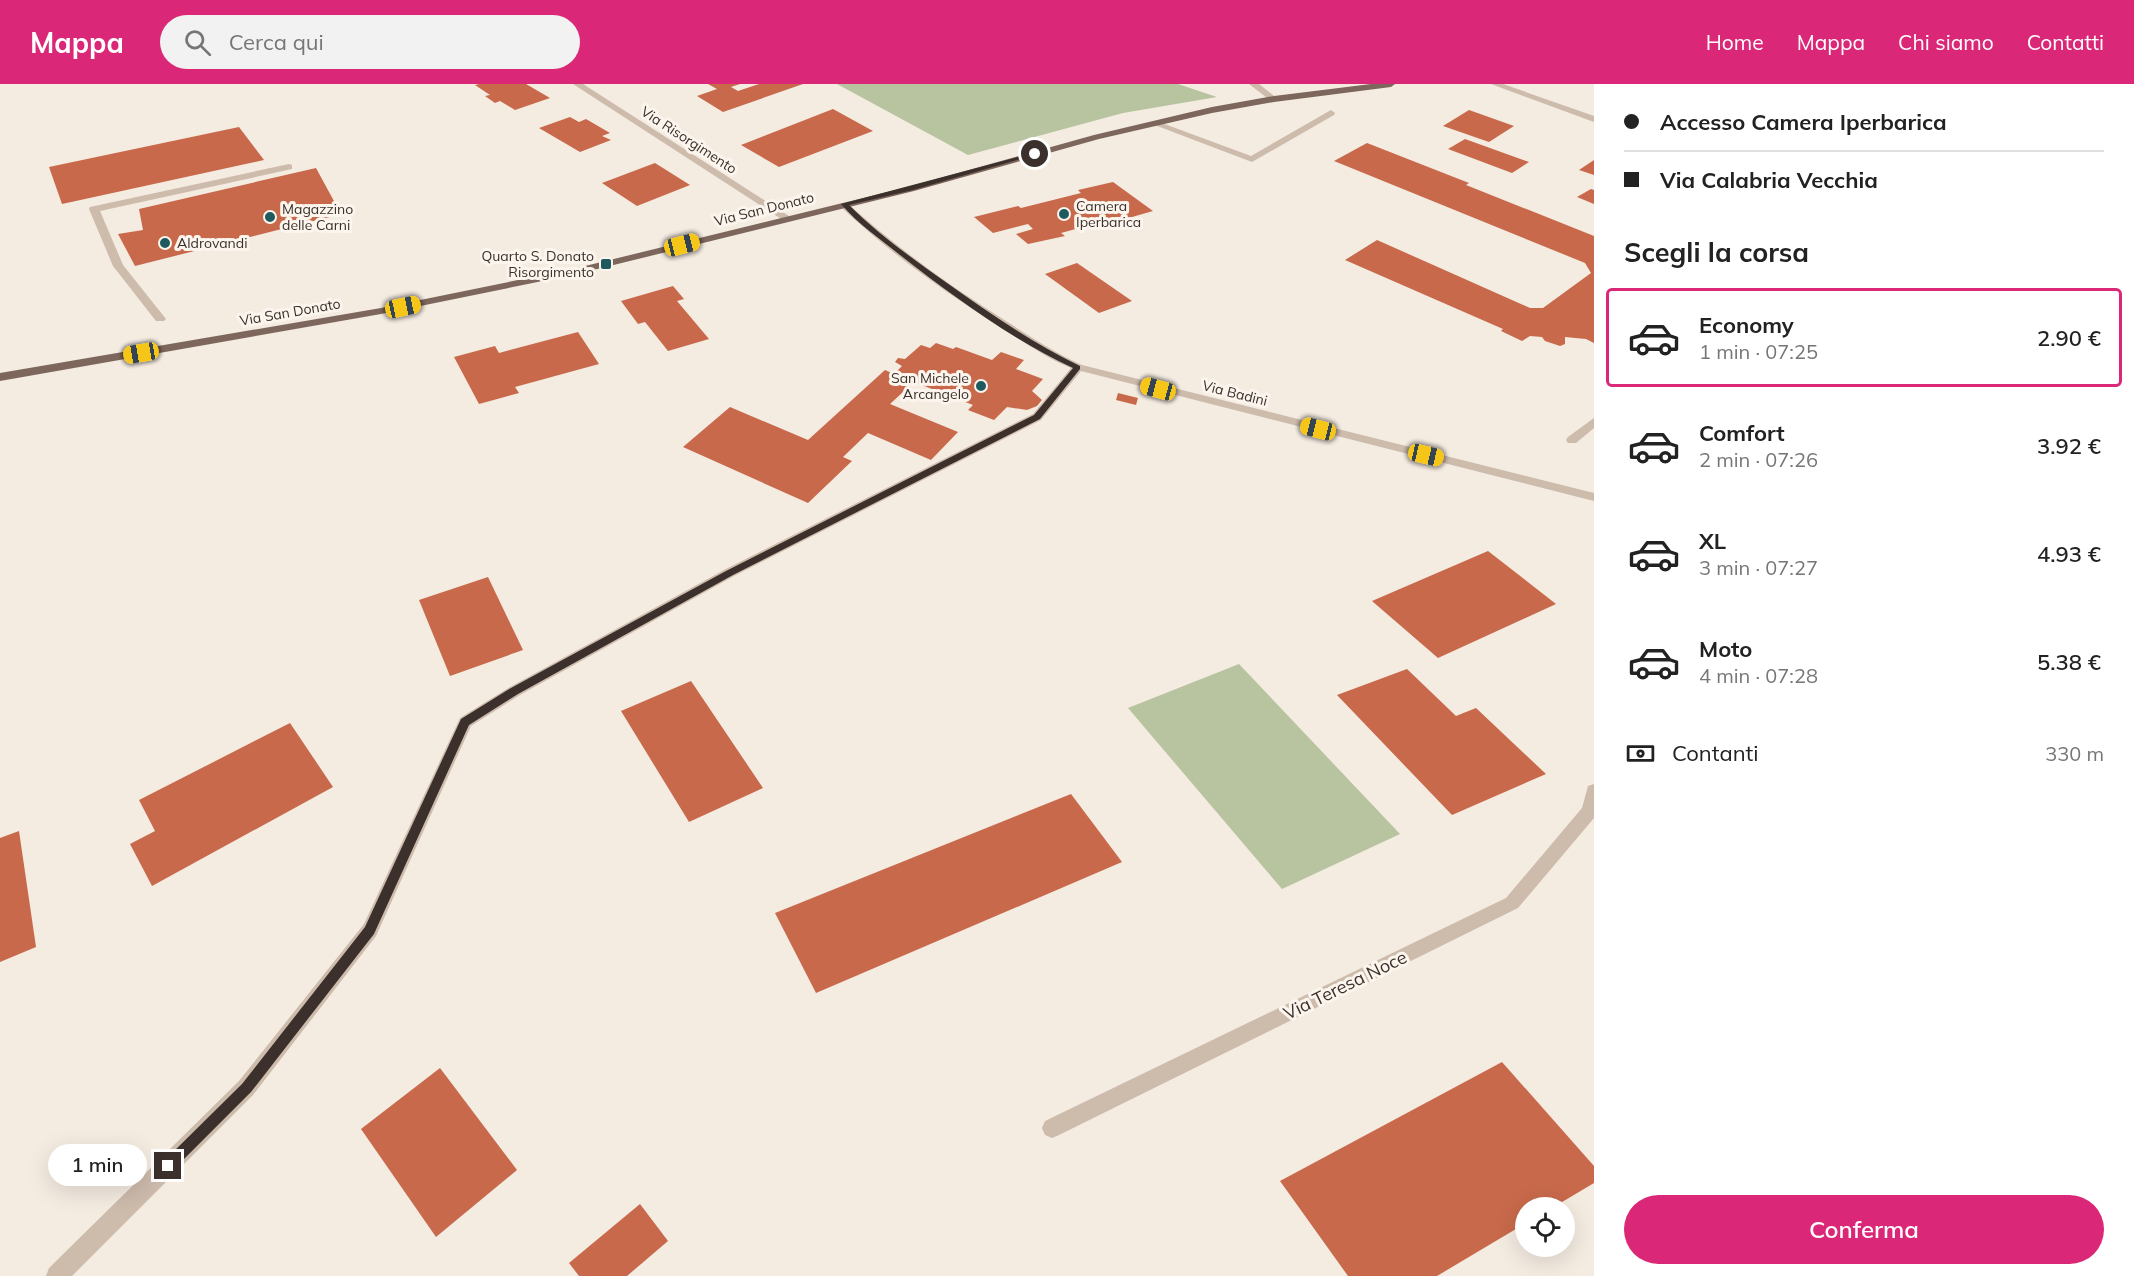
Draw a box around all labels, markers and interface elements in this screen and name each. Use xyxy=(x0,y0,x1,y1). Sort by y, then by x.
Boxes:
search box xyxy=(160,15,580,69)
text: Mappa xyxy=(30,25,124,60)
icon: search xyxy=(181,26,214,59)
text: Cerca qui xyxy=(229,28,324,56)
text: Home xyxy=(1706,29,1764,55)
text: Mappa xyxy=(1797,29,1865,55)
text: Chi siamo xyxy=(1898,29,1994,55)
text: Contatti xyxy=(2027,29,2104,55)
street label: Via Risorgimento xyxy=(638,102,740,178)
text: Accesso Camera Iperbarica xyxy=(1660,108,1947,136)
route start xyxy=(1021,140,1048,167)
text: Via Calabria Vecchia xyxy=(1660,166,1878,194)
street label: Via San Donato xyxy=(712,188,816,230)
place label: Camera Iperbarica xyxy=(1076,197,1141,231)
place label: Magazzino delle Carni xyxy=(282,200,353,234)
marker: Camera Iperbarica xyxy=(1057,207,1071,221)
marker: Magazzino delle Carni xyxy=(263,210,277,224)
car xyxy=(662,232,702,258)
place label: Aldrovandi xyxy=(177,234,248,252)
text: Scegli la corsa xyxy=(1624,235,1809,269)
marker: Aldrovandi xyxy=(158,236,172,250)
place label: Quarto S. Donato Risorgimento xyxy=(481,247,594,281)
marker: Quarto S. Donato Risorgimento xyxy=(599,257,613,271)
street label: Via San Donato xyxy=(238,294,342,330)
car xyxy=(384,294,422,320)
icon: car xyxy=(1627,311,1681,365)
text: Economy xyxy=(1699,311,1794,339)
text: 2.90 € xyxy=(2037,324,2101,352)
text: 1 min · 07:25 xyxy=(1699,339,1818,364)
car xyxy=(122,341,160,365)
place label: San Michele Arcangelo xyxy=(891,369,969,403)
car xyxy=(1138,376,1178,402)
street label: Via Badini xyxy=(1201,376,1269,410)
marker: San Michele Arcangelo xyxy=(974,379,988,393)
car xyxy=(1298,416,1338,442)
icon: car xyxy=(1627,419,1681,473)
text: Comfort xyxy=(1699,419,1785,447)
text: 3.92 € xyxy=(2037,432,2101,460)
car xyxy=(1406,442,1446,468)
text: 2 min · 07:26 xyxy=(1699,447,1818,472)
icon: car xyxy=(1627,527,1681,581)
text: XL xyxy=(1699,527,1726,555)
text: 4.93 € xyxy=(2037,540,2101,568)
text: 3 min · 07:27 xyxy=(1699,555,1818,580)
icon: car xyxy=(1627,635,1681,689)
text: Moto xyxy=(1699,635,1752,663)
text: 5.38 € xyxy=(2037,648,2101,676)
text: 4 min · 07:28 xyxy=(1699,663,1818,688)
icon: cash xyxy=(1624,737,1657,770)
text: Contanti xyxy=(1672,739,1758,767)
text: 330 m xyxy=(2045,741,2104,766)
street label: Via Teresa Noce xyxy=(1280,945,1410,1025)
callout: 1 min xyxy=(48,1145,147,1187)
text: 1 min xyxy=(72,1152,123,1177)
route end xyxy=(154,1152,181,1179)
button: Conferma xyxy=(1624,1195,2104,1264)
map controls xyxy=(1515,1197,1575,1257)
button: locate xyxy=(1515,1197,1575,1257)

